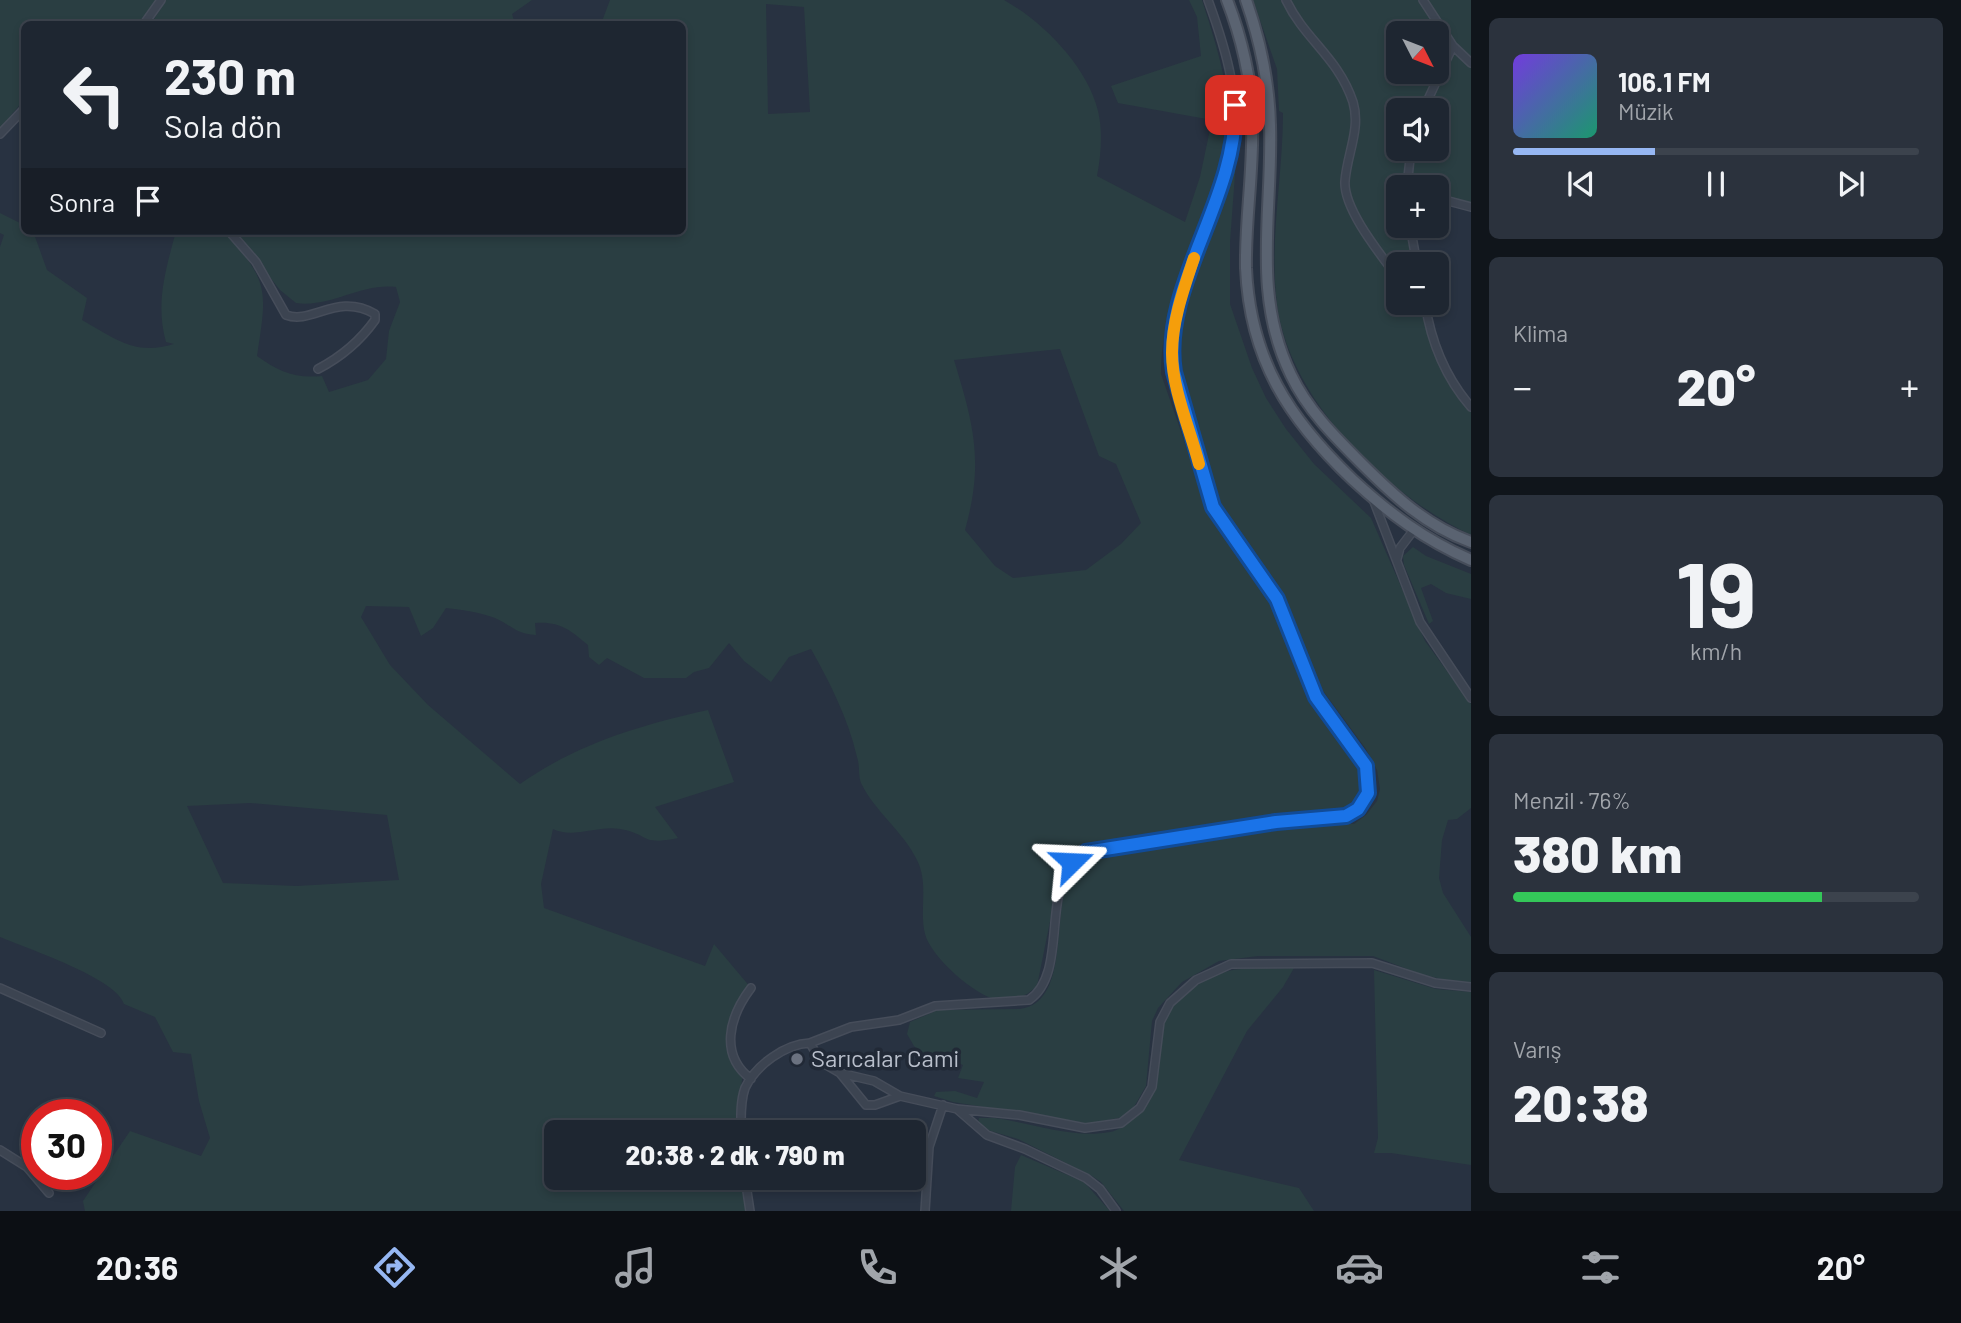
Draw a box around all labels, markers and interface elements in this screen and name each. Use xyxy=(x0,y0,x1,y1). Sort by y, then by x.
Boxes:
north arrow xyxy=(1386,21,1449,84)
map controls xyxy=(1386,21,1449,315)
text: 230 m xyxy=(164,46,296,105)
icon: left xyxy=(49,49,140,140)
text: 106.1 FM xyxy=(1618,66,1711,97)
pin xyxy=(1205,75,1265,135)
icon: arrive xyxy=(1216,86,1254,124)
text: Müzik xyxy=(1618,97,1673,125)
button: sound xyxy=(1386,98,1449,161)
text: Sola dön xyxy=(164,106,282,144)
icon: previous xyxy=(1562,165,1600,203)
icon: pause xyxy=(1697,165,1735,203)
icon: next xyxy=(1832,165,1870,203)
button: + xyxy=(1386,175,1449,238)
icon: arrive xyxy=(129,182,167,220)
text: Sonra xyxy=(49,186,115,217)
button: − xyxy=(1386,252,1449,315)
text: Klima xyxy=(1513,319,1568,347)
text: 20° xyxy=(1677,354,1755,416)
text: − xyxy=(1513,363,1532,409)
text: + xyxy=(1900,363,1919,409)
text: 19 xyxy=(1676,537,1756,646)
text: km/h xyxy=(1690,637,1742,665)
text: Menzil · 76% xyxy=(1513,786,1631,814)
text: 380 km xyxy=(1513,821,1682,883)
position arrow xyxy=(1035,825,1109,899)
text: Varış xyxy=(1513,1035,1562,1063)
place label: Sarıcalar Cami xyxy=(811,1043,959,1072)
marker: Sarıcalar Cami xyxy=(789,1051,805,1067)
text: 20:38 xyxy=(1513,1070,1649,1132)
speed limit sign: 30 xyxy=(21,1099,112,1190)
text: 20:38 · 2 dk · 790 m xyxy=(625,1139,845,1170)
icon: directions xyxy=(370,1243,419,1292)
icon: music xyxy=(611,1243,660,1292)
icon: phone xyxy=(853,1243,902,1292)
icon: climate xyxy=(1094,1243,1143,1292)
icon: car xyxy=(1335,1243,1384,1292)
icon: filters xyxy=(1576,1243,1625,1292)
text: 20:36 xyxy=(96,1248,178,1286)
text: 20° xyxy=(1817,1248,1865,1286)

